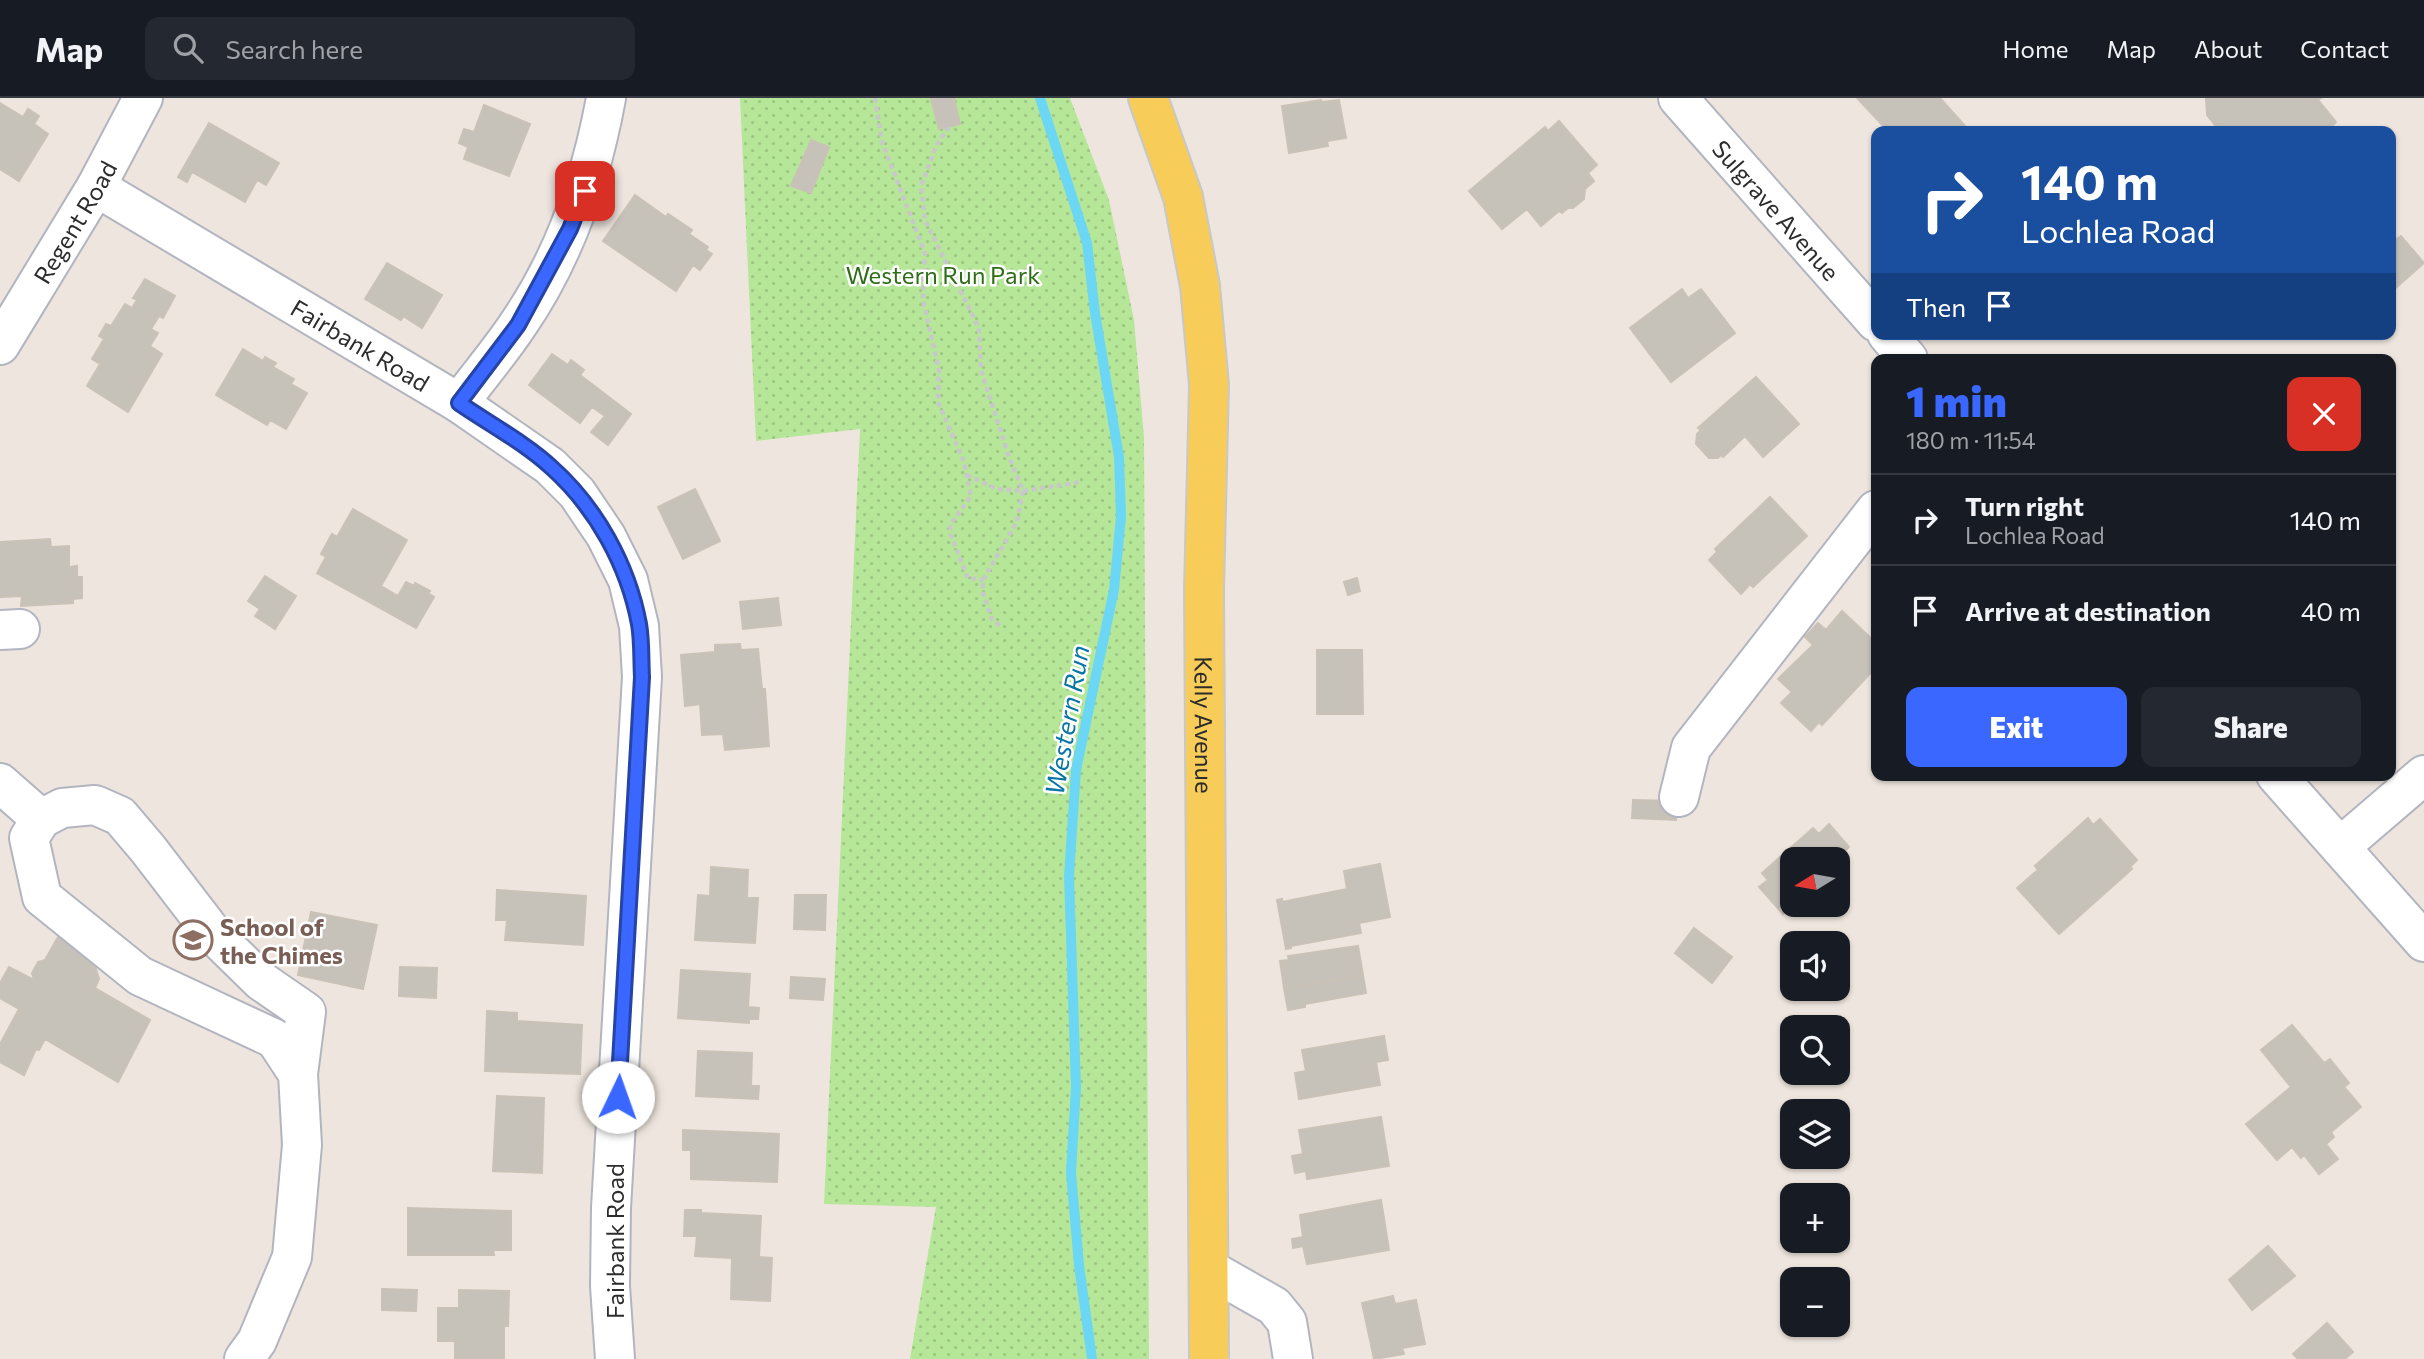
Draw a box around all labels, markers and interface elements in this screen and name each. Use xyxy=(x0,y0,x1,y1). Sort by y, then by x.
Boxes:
search box xyxy=(145,17,635,80)
text: Map xyxy=(35,28,103,69)
icon: search xyxy=(169,29,207,67)
text: Search here xyxy=(225,33,363,64)
text: Home xyxy=(2003,34,2069,63)
text: Map xyxy=(2107,34,2156,63)
text: About xyxy=(2194,34,2262,63)
text: Contact xyxy=(2300,34,2389,63)
street label: Sulgrave Avenue xyxy=(1707,134,1846,286)
text: 140 m xyxy=(2021,150,2158,210)
icon: right xyxy=(1906,154,1997,245)
street label: Regent Road xyxy=(27,155,122,288)
pin xyxy=(555,161,615,221)
icon: arrive xyxy=(566,172,604,210)
text: Lochlea Road xyxy=(2021,210,2215,250)
park label: Western Run Park xyxy=(846,260,1040,289)
icon: arrive xyxy=(1980,287,2018,325)
text: Then xyxy=(1906,291,1966,322)
street label: Fairbank Road xyxy=(286,292,435,397)
text: 1 min xyxy=(1906,374,2007,426)
button: close xyxy=(2287,377,2361,451)
text: 180 m · 11:54 xyxy=(1906,426,2036,454)
text: Turn right xyxy=(1965,490,2084,521)
icon: right xyxy=(1906,501,1944,539)
text: 140 m xyxy=(2290,504,2361,535)
text: Lochlea Road xyxy=(1965,521,2105,549)
icon: arrive xyxy=(1906,592,1944,630)
text: Arrive at destination xyxy=(1965,595,2211,626)
text: 40 m xyxy=(2301,595,2361,626)
water label: Western Run xyxy=(1038,643,1094,797)
street label: Kelly Avenue xyxy=(1190,656,1220,794)
button: Exit xyxy=(1906,687,2127,767)
button: Share xyxy=(2141,687,2361,767)
north arrow xyxy=(1780,847,1850,917)
map controls xyxy=(1780,847,1850,1337)
place label: School of the Chimes xyxy=(220,912,343,969)
school or university icon: School of the Chimes xyxy=(172,919,214,961)
button: sound xyxy=(1780,931,1850,1001)
button: search xyxy=(1780,1015,1850,1085)
position arrow xyxy=(581,1060,655,1134)
button: layers xyxy=(1780,1099,1850,1169)
street label: Fairbank Road xyxy=(600,1163,629,1319)
button: + xyxy=(1780,1183,1850,1253)
button: − xyxy=(1780,1267,1850,1337)

